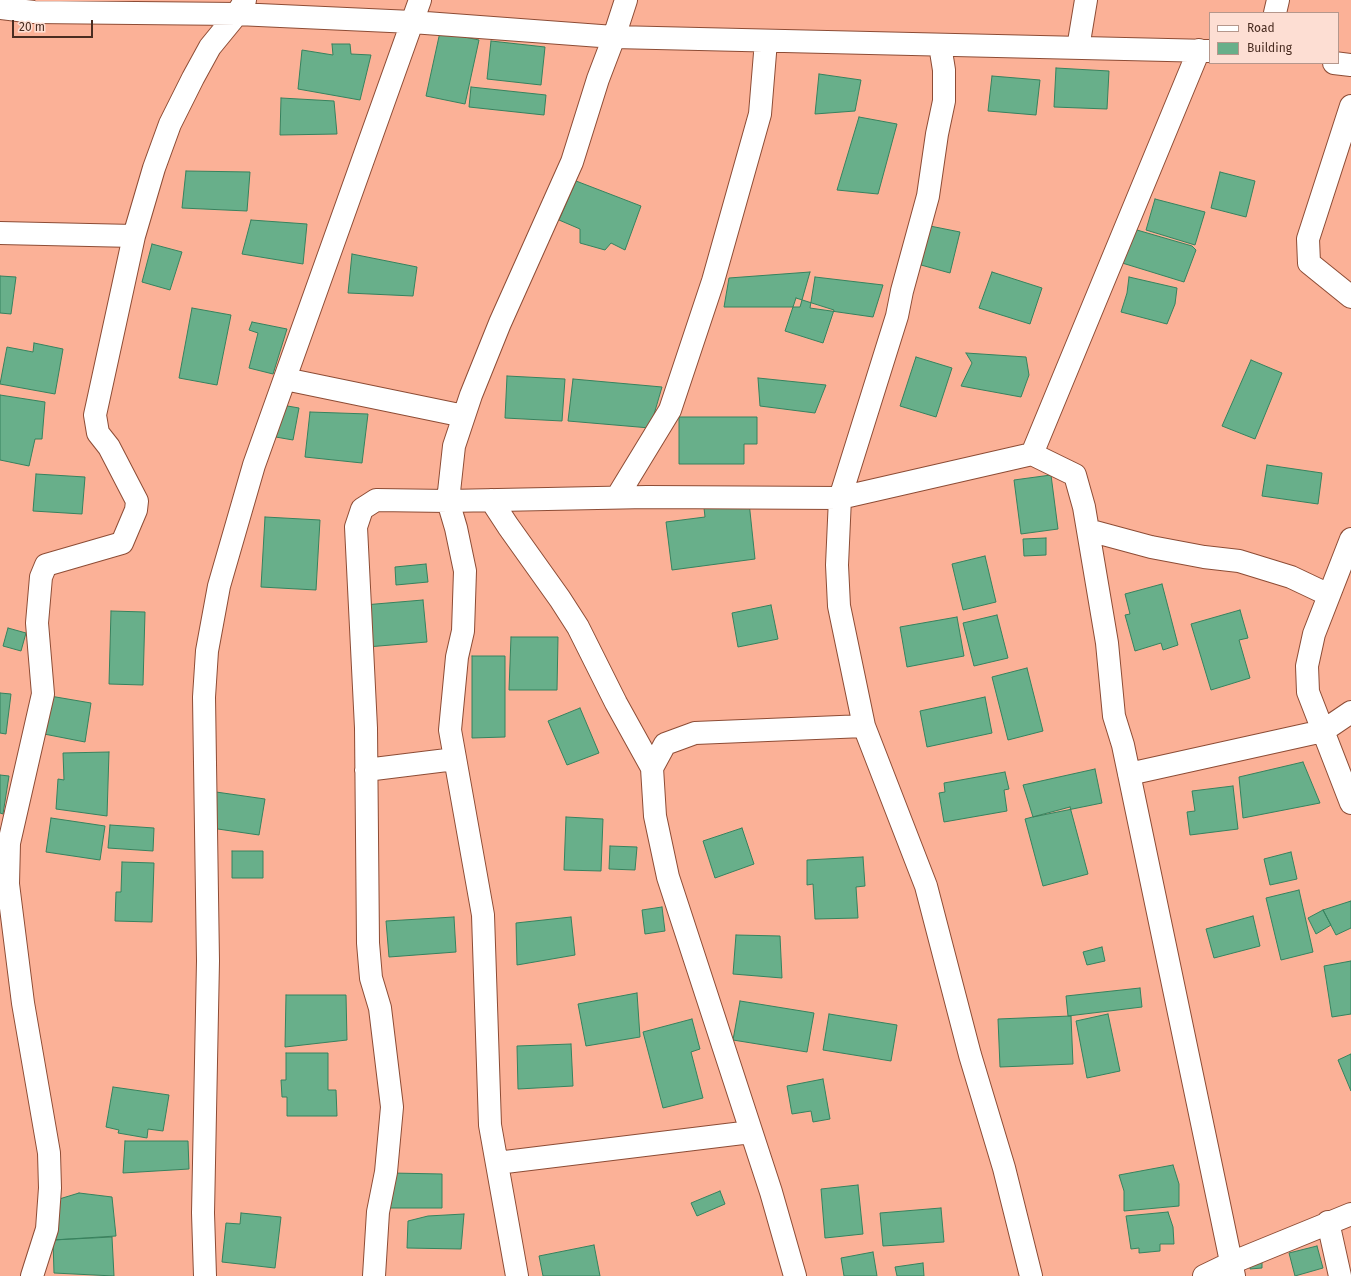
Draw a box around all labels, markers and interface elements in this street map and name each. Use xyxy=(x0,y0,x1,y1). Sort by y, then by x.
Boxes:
scale bar xyxy=(14,12,95,38)
legend xyxy=(1209,12,1339,64)
text: 20 m xyxy=(19,20,45,34)
text: Road xyxy=(1247,21,1275,35)
text: Building xyxy=(1247,41,1292,55)

